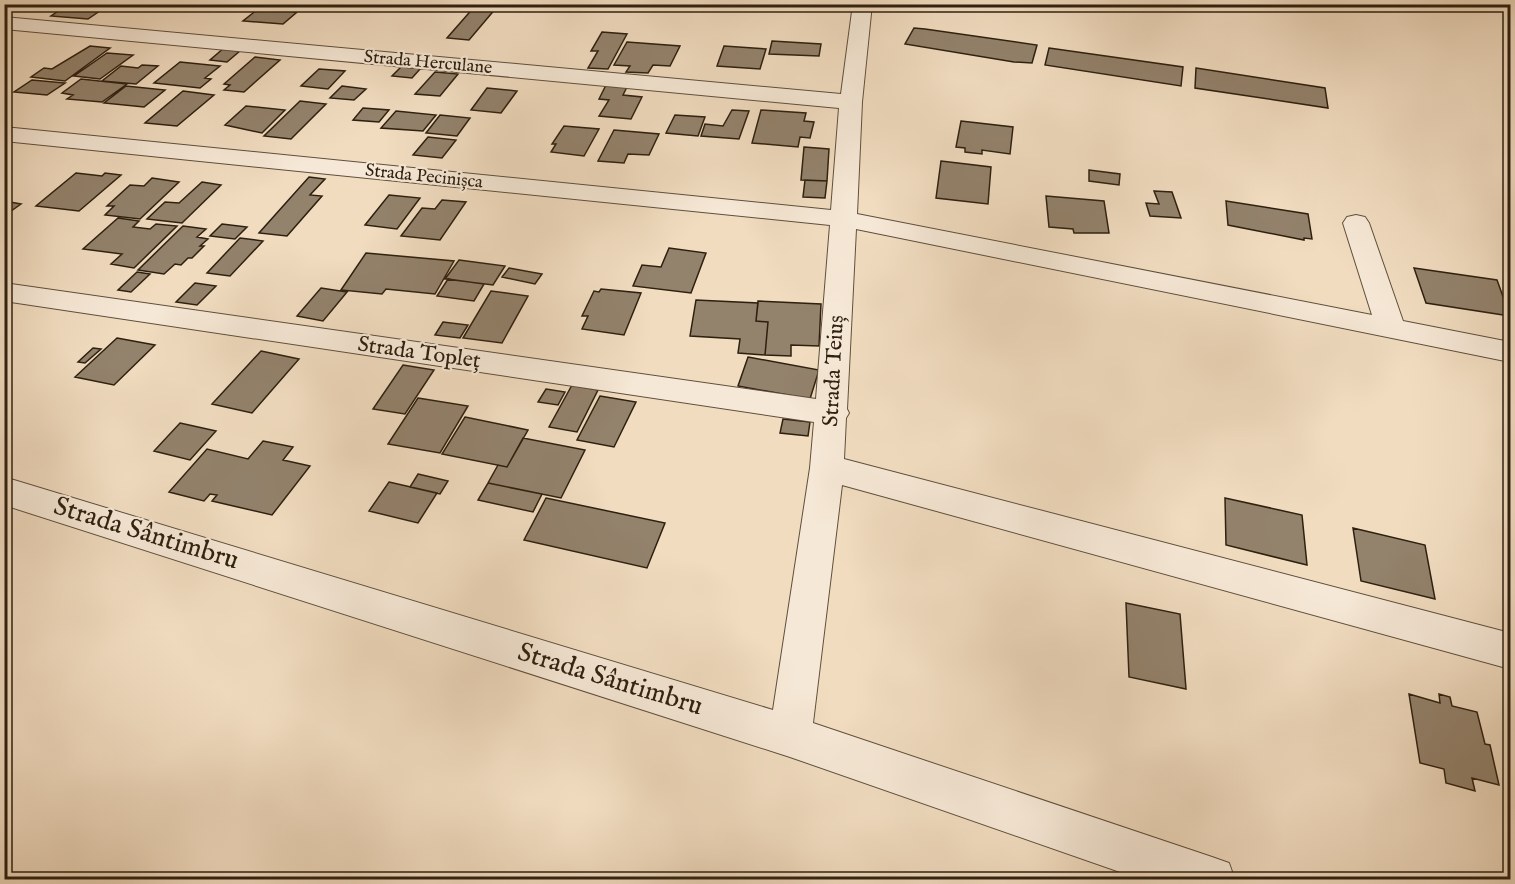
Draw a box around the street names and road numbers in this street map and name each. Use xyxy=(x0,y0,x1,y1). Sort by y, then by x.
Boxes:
street label: Strada Herculane xyxy=(363,46,493,80)
street label: Strada Pecinișca xyxy=(364,159,484,195)
street label: Strada Teiuș xyxy=(817,315,851,427)
street label: Strada Topleț xyxy=(356,331,483,376)
street label: Strada Sântimbru xyxy=(49,490,243,578)
street label: Strada Sântimbru xyxy=(513,636,707,724)

